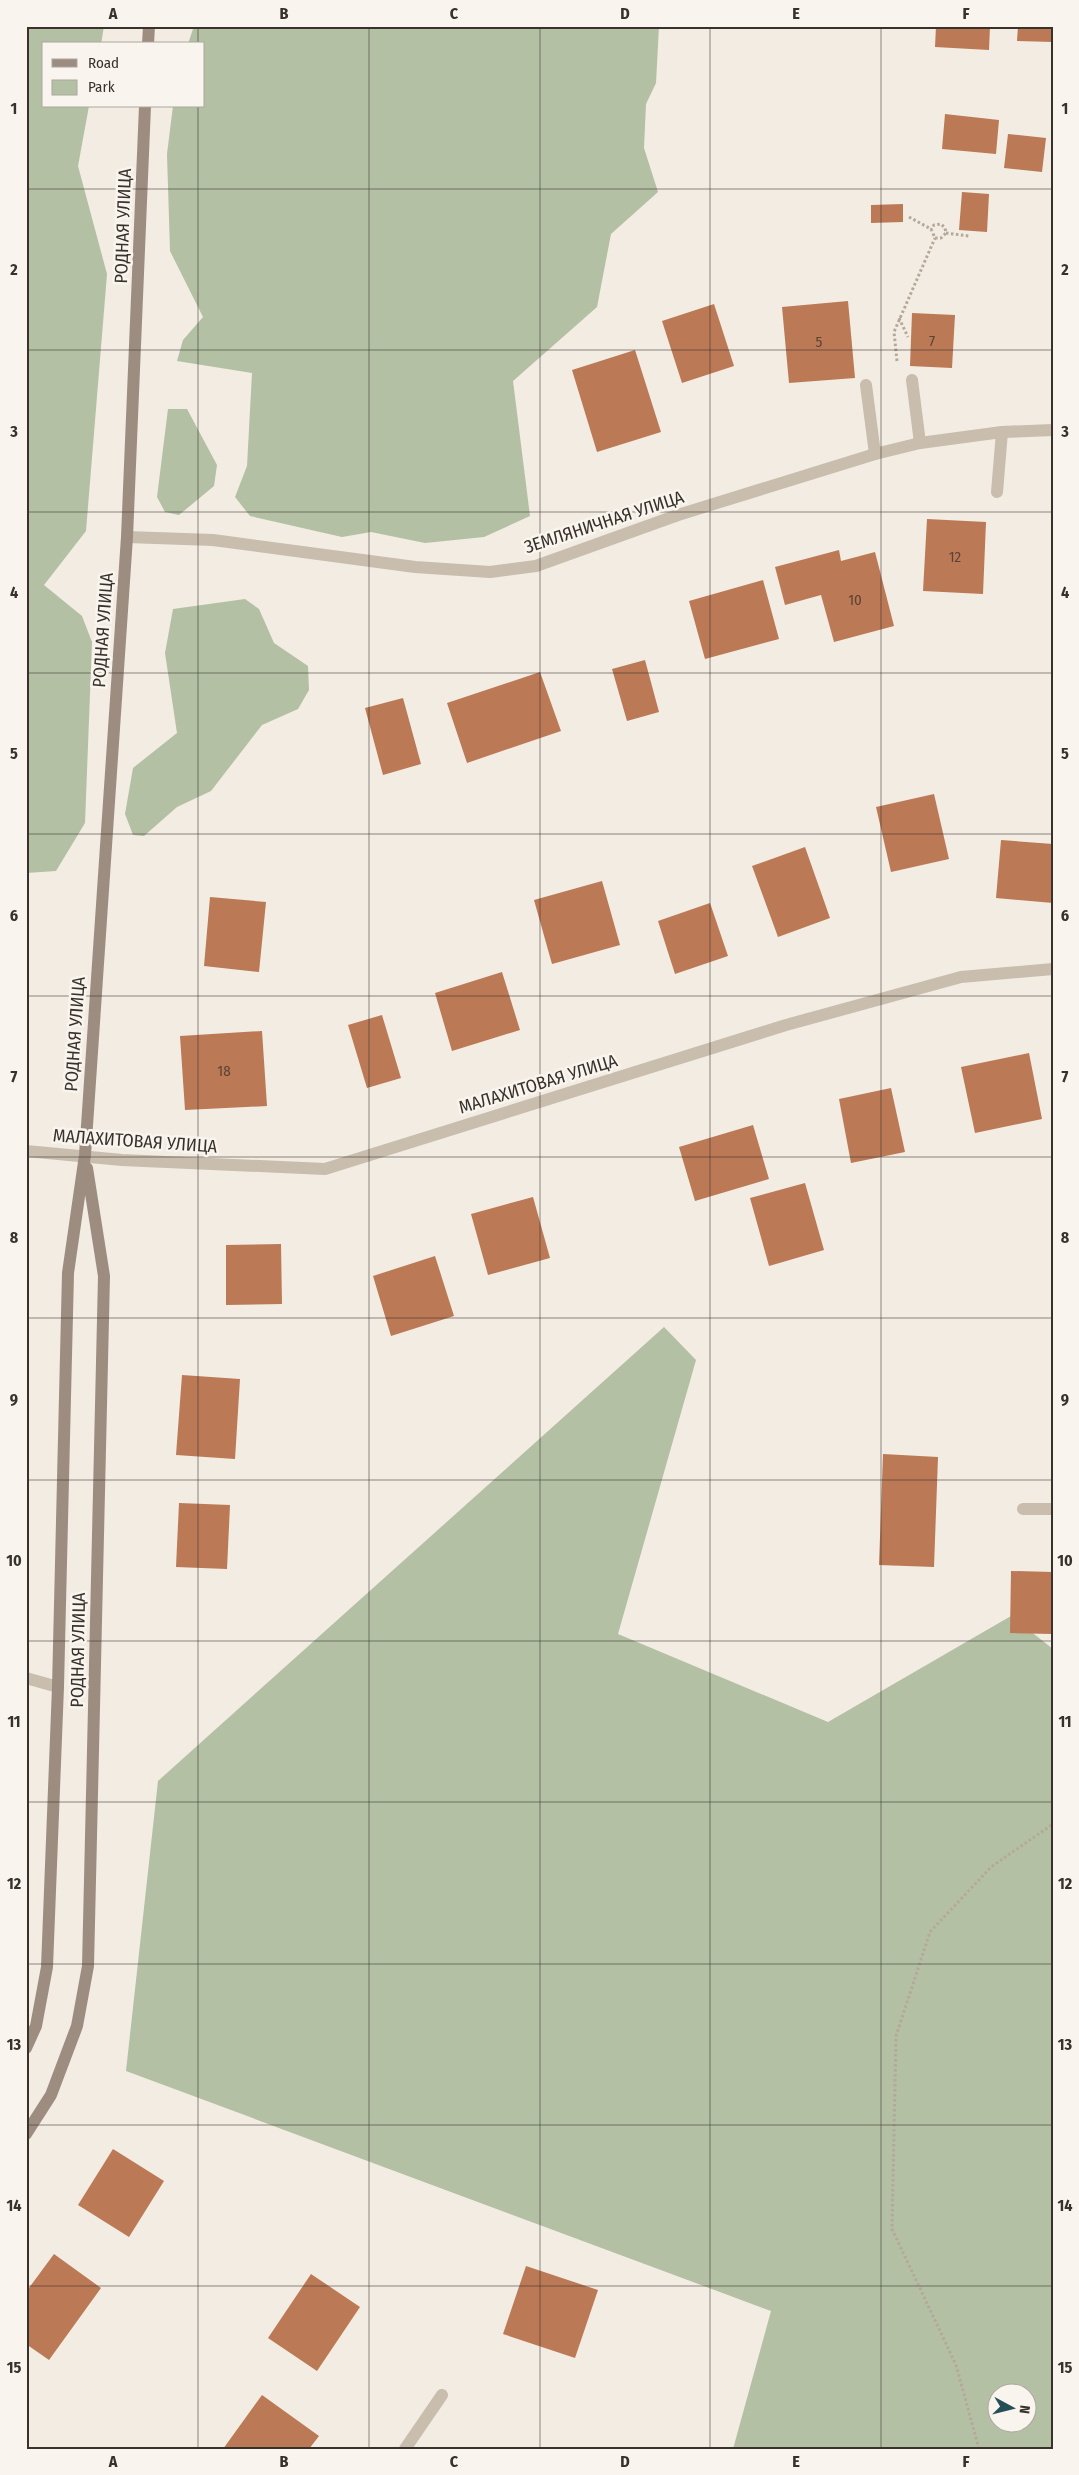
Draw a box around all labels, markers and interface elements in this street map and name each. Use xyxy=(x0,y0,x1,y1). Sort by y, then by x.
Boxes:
text: A xyxy=(108,4,118,23)
text: B xyxy=(280,4,289,23)
text: C xyxy=(450,4,459,23)
text: D xyxy=(620,4,630,23)
text: E xyxy=(792,4,800,23)
text: F xyxy=(962,4,970,23)
legend xyxy=(42,42,205,108)
text: Road xyxy=(88,54,119,72)
text: Park xyxy=(88,78,115,96)
text: 1 xyxy=(11,99,17,118)
text: 1 xyxy=(1062,99,1068,118)
street label: РОДНАЯ УЛИЦА xyxy=(110,168,136,284)
text: 2 xyxy=(9,260,18,279)
text: 2 xyxy=(1060,260,1069,279)
house number: 7 xyxy=(929,332,935,350)
house number: 5 xyxy=(816,333,823,351)
text: 3 xyxy=(9,422,18,441)
text: 3 xyxy=(1060,422,1069,441)
street label: ЗЕМЛЯНИЧНАЯ УЛИЦА xyxy=(521,486,687,558)
house number: 12 xyxy=(949,548,962,566)
street label: РОДНАЯ УЛИЦА xyxy=(88,571,118,688)
text: 4 xyxy=(10,583,18,602)
text: 4 xyxy=(1061,583,1069,602)
house number: 10 xyxy=(848,591,862,609)
text: 5 xyxy=(10,744,18,763)
text: 5 xyxy=(1061,744,1069,763)
text: 6 xyxy=(10,906,18,925)
text: 6 xyxy=(1061,906,1069,925)
street label: РОДНАЯ УЛИЦА xyxy=(60,975,90,1092)
street label: МАЛАХИТОВАЯ УЛИЦА xyxy=(456,1049,620,1119)
house number: 18 xyxy=(217,1062,231,1080)
text: 7 xyxy=(11,1067,18,1086)
text: 7 xyxy=(1062,1067,1069,1086)
street label: МАЛАХИТОВАЯ УЛИЦА xyxy=(52,1124,218,1158)
text: 8 xyxy=(10,1228,19,1247)
text: 8 xyxy=(1061,1228,1070,1247)
text: 9 xyxy=(10,1390,18,1409)
text: 9 xyxy=(1061,1390,1069,1409)
text: 10 xyxy=(6,1551,22,1570)
text: 10 xyxy=(1057,1551,1073,1570)
street label: РОДНАЯ УЛИЦА xyxy=(66,1592,90,1708)
text: 11 xyxy=(7,1712,21,1731)
text: 11 xyxy=(1058,1712,1072,1731)
text: 12 xyxy=(7,1874,22,1893)
text: 12 xyxy=(1058,1874,1073,1893)
text: 13 xyxy=(7,2035,22,2054)
text: 13 xyxy=(1058,2035,1073,2054)
text: 14 xyxy=(7,2196,22,2215)
text: 14 xyxy=(1058,2196,1073,2215)
text: 15 xyxy=(7,2358,21,2377)
text: 15 xyxy=(1058,2358,1072,2377)
north arrow xyxy=(986,2382,1036,2432)
text: N xyxy=(1015,2404,1033,2415)
text: A xyxy=(108,2452,118,2471)
text: B xyxy=(280,2452,289,2471)
text: C xyxy=(450,2452,459,2471)
text: D xyxy=(620,2452,630,2471)
text: E xyxy=(792,2452,800,2471)
text: F xyxy=(962,2452,970,2471)

